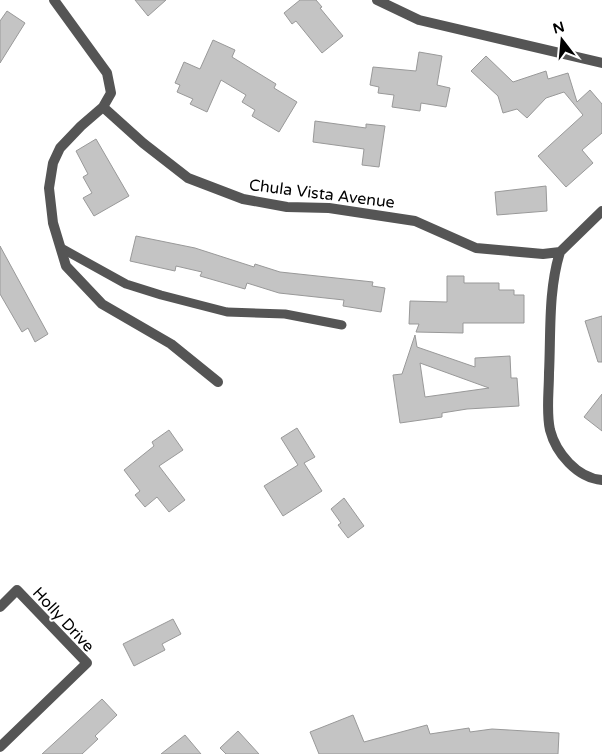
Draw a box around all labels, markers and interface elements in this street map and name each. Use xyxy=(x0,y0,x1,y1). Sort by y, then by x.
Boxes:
north arrow xyxy=(537,15,587,65)
text: N xyxy=(551,18,566,38)
street label: Chula Vista Avenue xyxy=(248,175,396,213)
street label: Holly Drive xyxy=(28,583,98,656)

